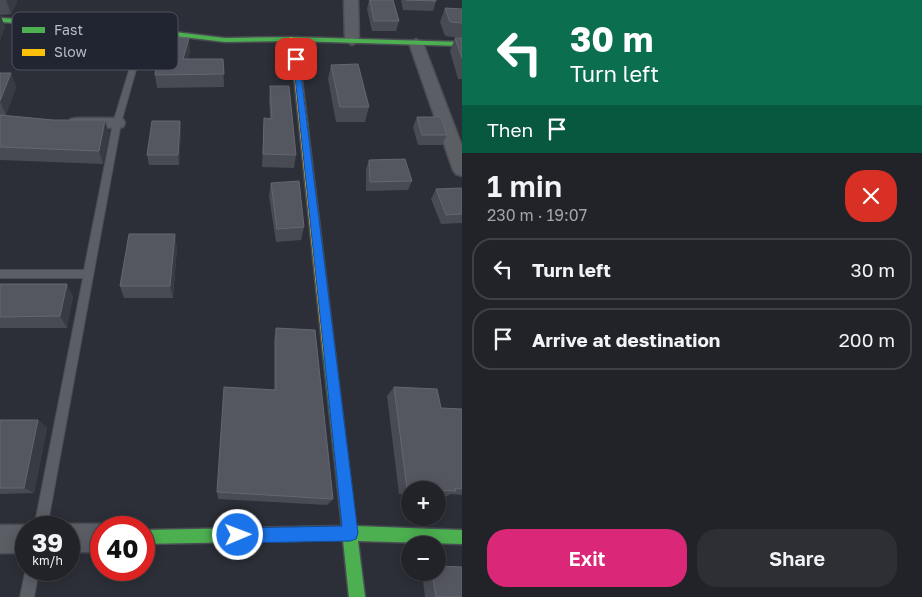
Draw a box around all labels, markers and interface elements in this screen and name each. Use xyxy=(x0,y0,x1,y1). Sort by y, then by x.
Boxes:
legend xyxy=(12,12,178,70)
text: 30 m xyxy=(570,18,653,60)
icon: left xyxy=(487,20,552,85)
text: Fast xyxy=(54,21,83,38)
pin xyxy=(275,38,317,80)
text: Slow xyxy=(54,43,87,60)
icon: arrive xyxy=(282,45,310,73)
text: Turn left xyxy=(570,60,659,87)
icon: arrive xyxy=(543,115,571,143)
text: Then xyxy=(487,118,533,141)
text: 1 min xyxy=(487,168,562,204)
button: close xyxy=(845,170,897,222)
text: 230 m · 19:07 xyxy=(487,205,587,225)
icon: left xyxy=(489,255,517,283)
text: Turn left xyxy=(532,258,611,281)
text: 30 m xyxy=(851,258,895,281)
icon: arrive xyxy=(489,325,517,353)
text: Arrive at destination xyxy=(532,328,720,351)
text: 200 m xyxy=(839,328,895,351)
map controls xyxy=(401,481,446,581)
button: + xyxy=(401,481,446,526)
position arrow xyxy=(211,508,263,560)
speed limit sign: 40 xyxy=(90,516,155,581)
text: 39 xyxy=(32,527,63,558)
button: Exit xyxy=(487,529,687,587)
button: Share xyxy=(697,529,897,587)
button: − xyxy=(401,536,446,581)
text: km/h xyxy=(32,553,63,568)

